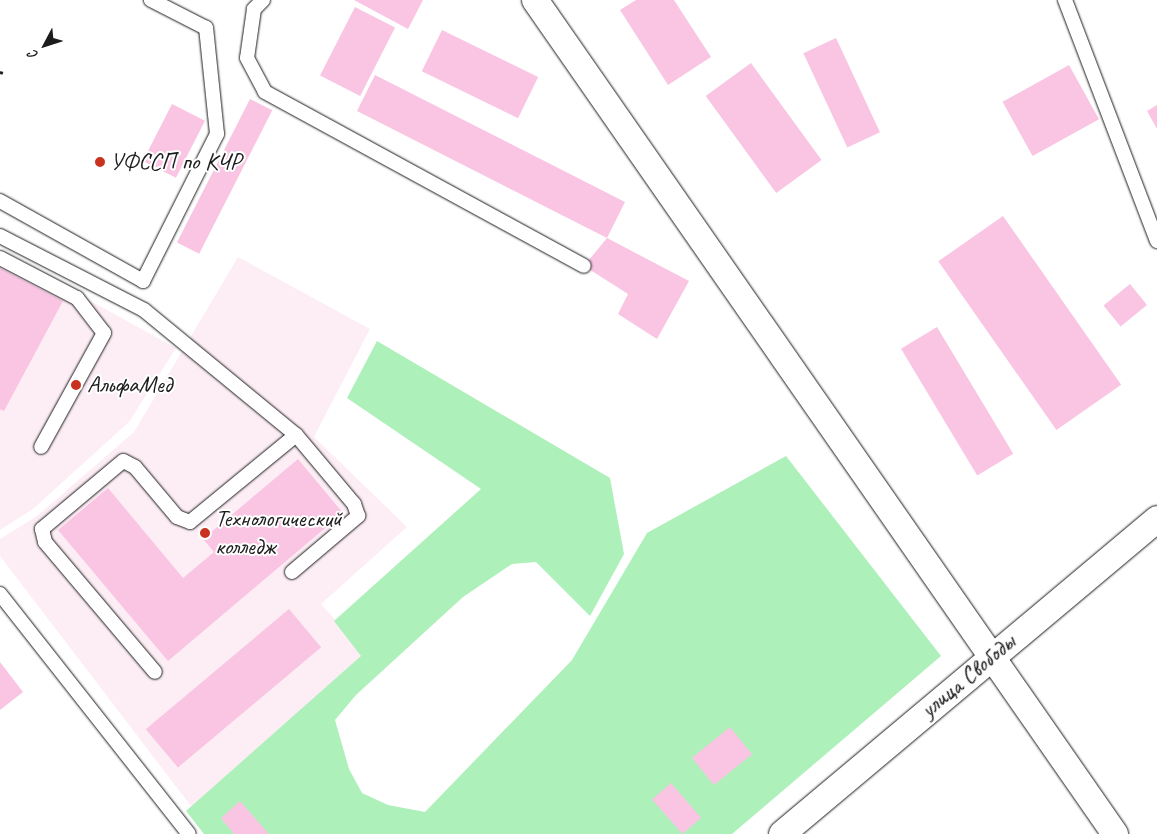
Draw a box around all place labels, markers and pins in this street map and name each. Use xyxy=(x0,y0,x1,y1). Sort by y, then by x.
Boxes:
place label: УФССП по КЧР xyxy=(110,148,241,176)
marker: УФССП по КЧР xyxy=(94,156,106,168)
place label: АльфаМед xyxy=(87,371,172,399)
marker: АльфаМед xyxy=(69,378,83,392)
place label: Технологический колледж xyxy=(215,505,342,561)
marker: Технологический колледж xyxy=(199,527,211,539)

